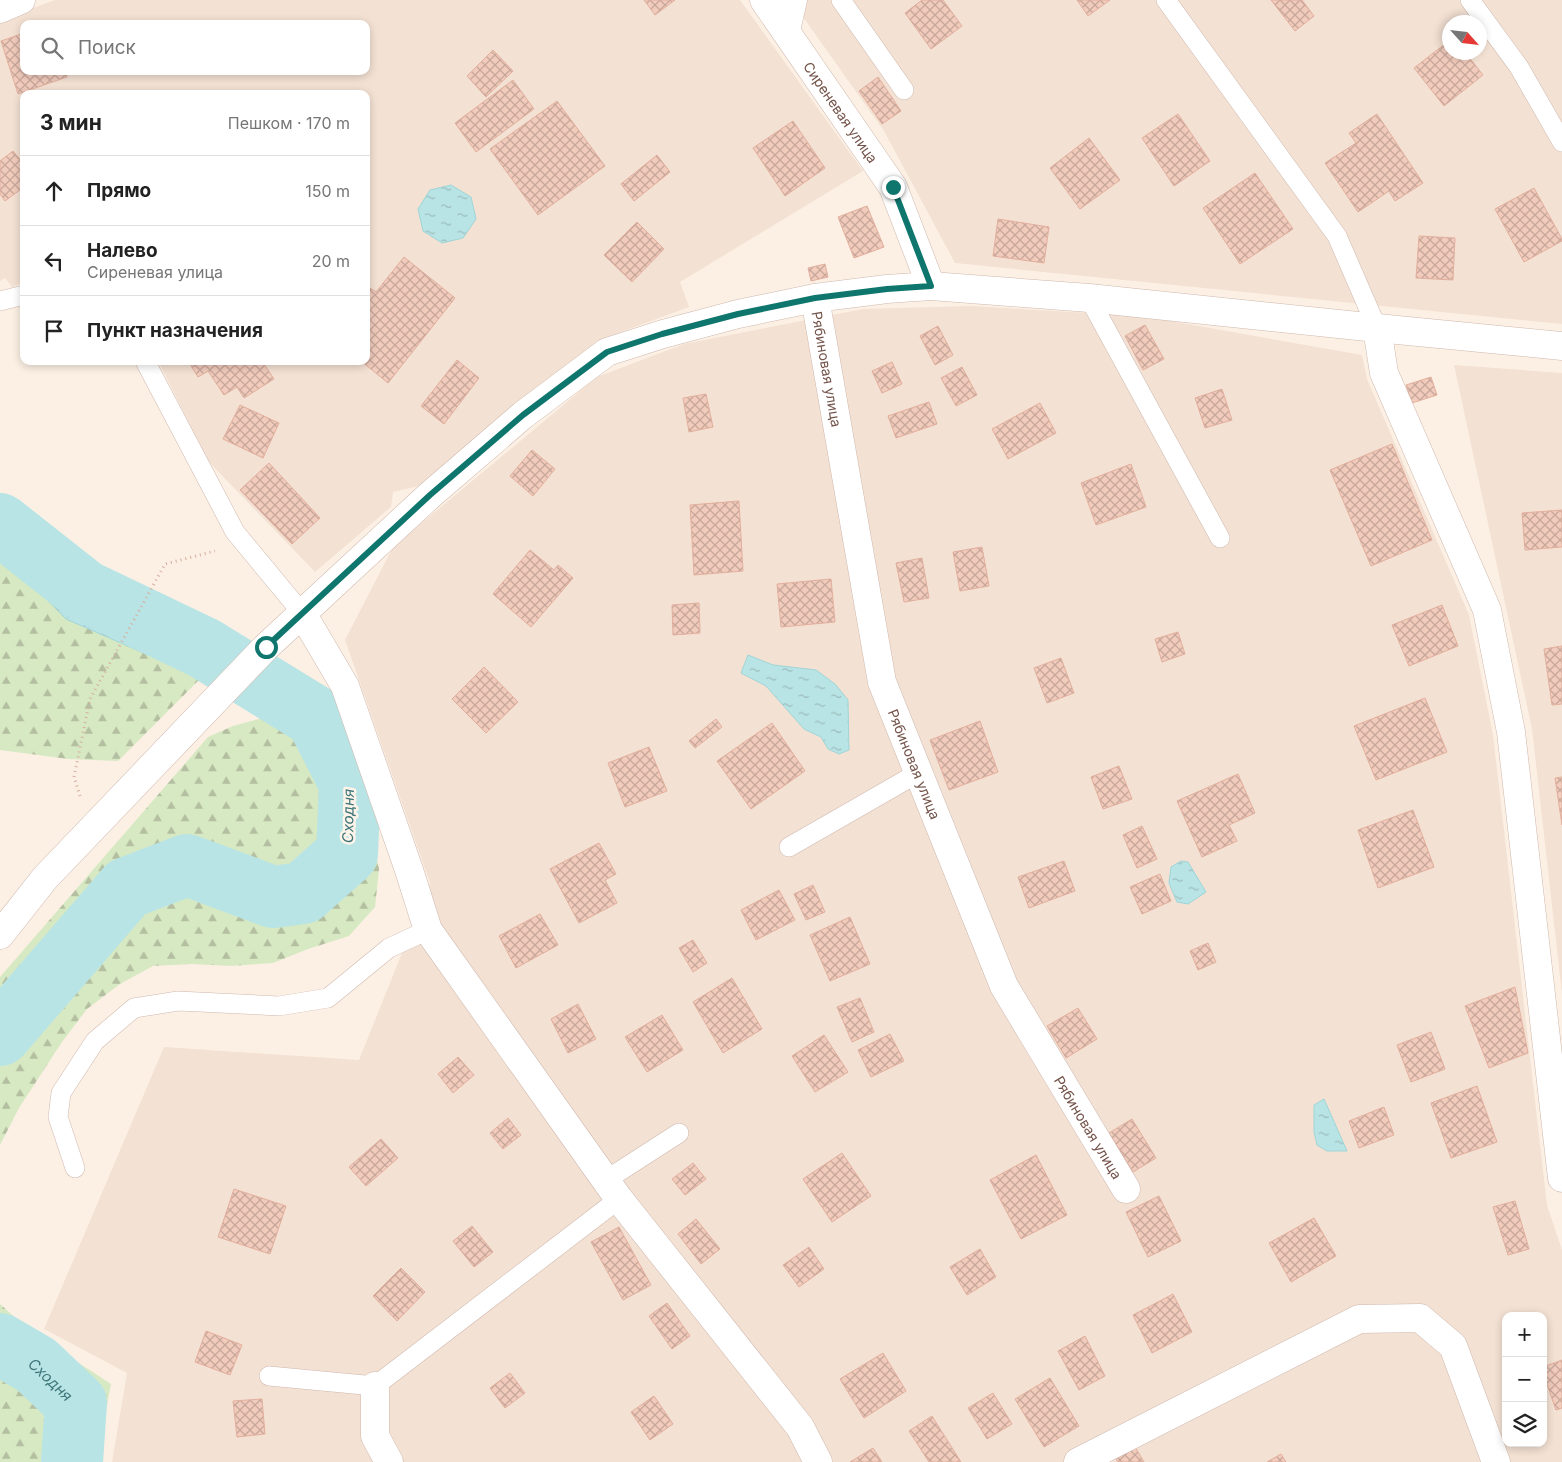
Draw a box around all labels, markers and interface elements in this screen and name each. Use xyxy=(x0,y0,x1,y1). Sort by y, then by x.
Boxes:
north arrow xyxy=(1442,15,1487,60)
search box xyxy=(20,20,370,75)
icon: search xyxy=(38,34,66,62)
text: Поиск xyxy=(78,36,136,59)
street label: Сиреневая улица xyxy=(800,58,882,166)
text: 3 мин xyxy=(40,110,102,135)
text: Пешком · 170 m xyxy=(228,113,350,133)
route end xyxy=(882,176,905,199)
icon: ahead xyxy=(40,177,68,205)
text: Прямо xyxy=(87,179,151,202)
text: 150 m xyxy=(305,181,350,201)
text: Налево xyxy=(87,239,158,262)
icon: left xyxy=(40,247,68,275)
text: 20 m xyxy=(312,251,350,271)
text: Сиреневая улица xyxy=(87,262,223,282)
street label: Рябиновая улица xyxy=(809,310,846,428)
icon: arrive xyxy=(40,317,68,345)
text: Пункт назначения xyxy=(87,319,263,342)
route start xyxy=(255,636,278,659)
street label: Рябиновая улица xyxy=(885,706,945,821)
water label: Сходня xyxy=(338,789,358,843)
street label: Рябиновая улица xyxy=(1051,1072,1126,1182)
map controls xyxy=(1502,1312,1547,1447)
button: + xyxy=(1502,1312,1547,1357)
water label: Сходня xyxy=(25,1353,77,1405)
button: − xyxy=(1502,1357,1547,1402)
button: layers xyxy=(1502,1402,1547,1447)

